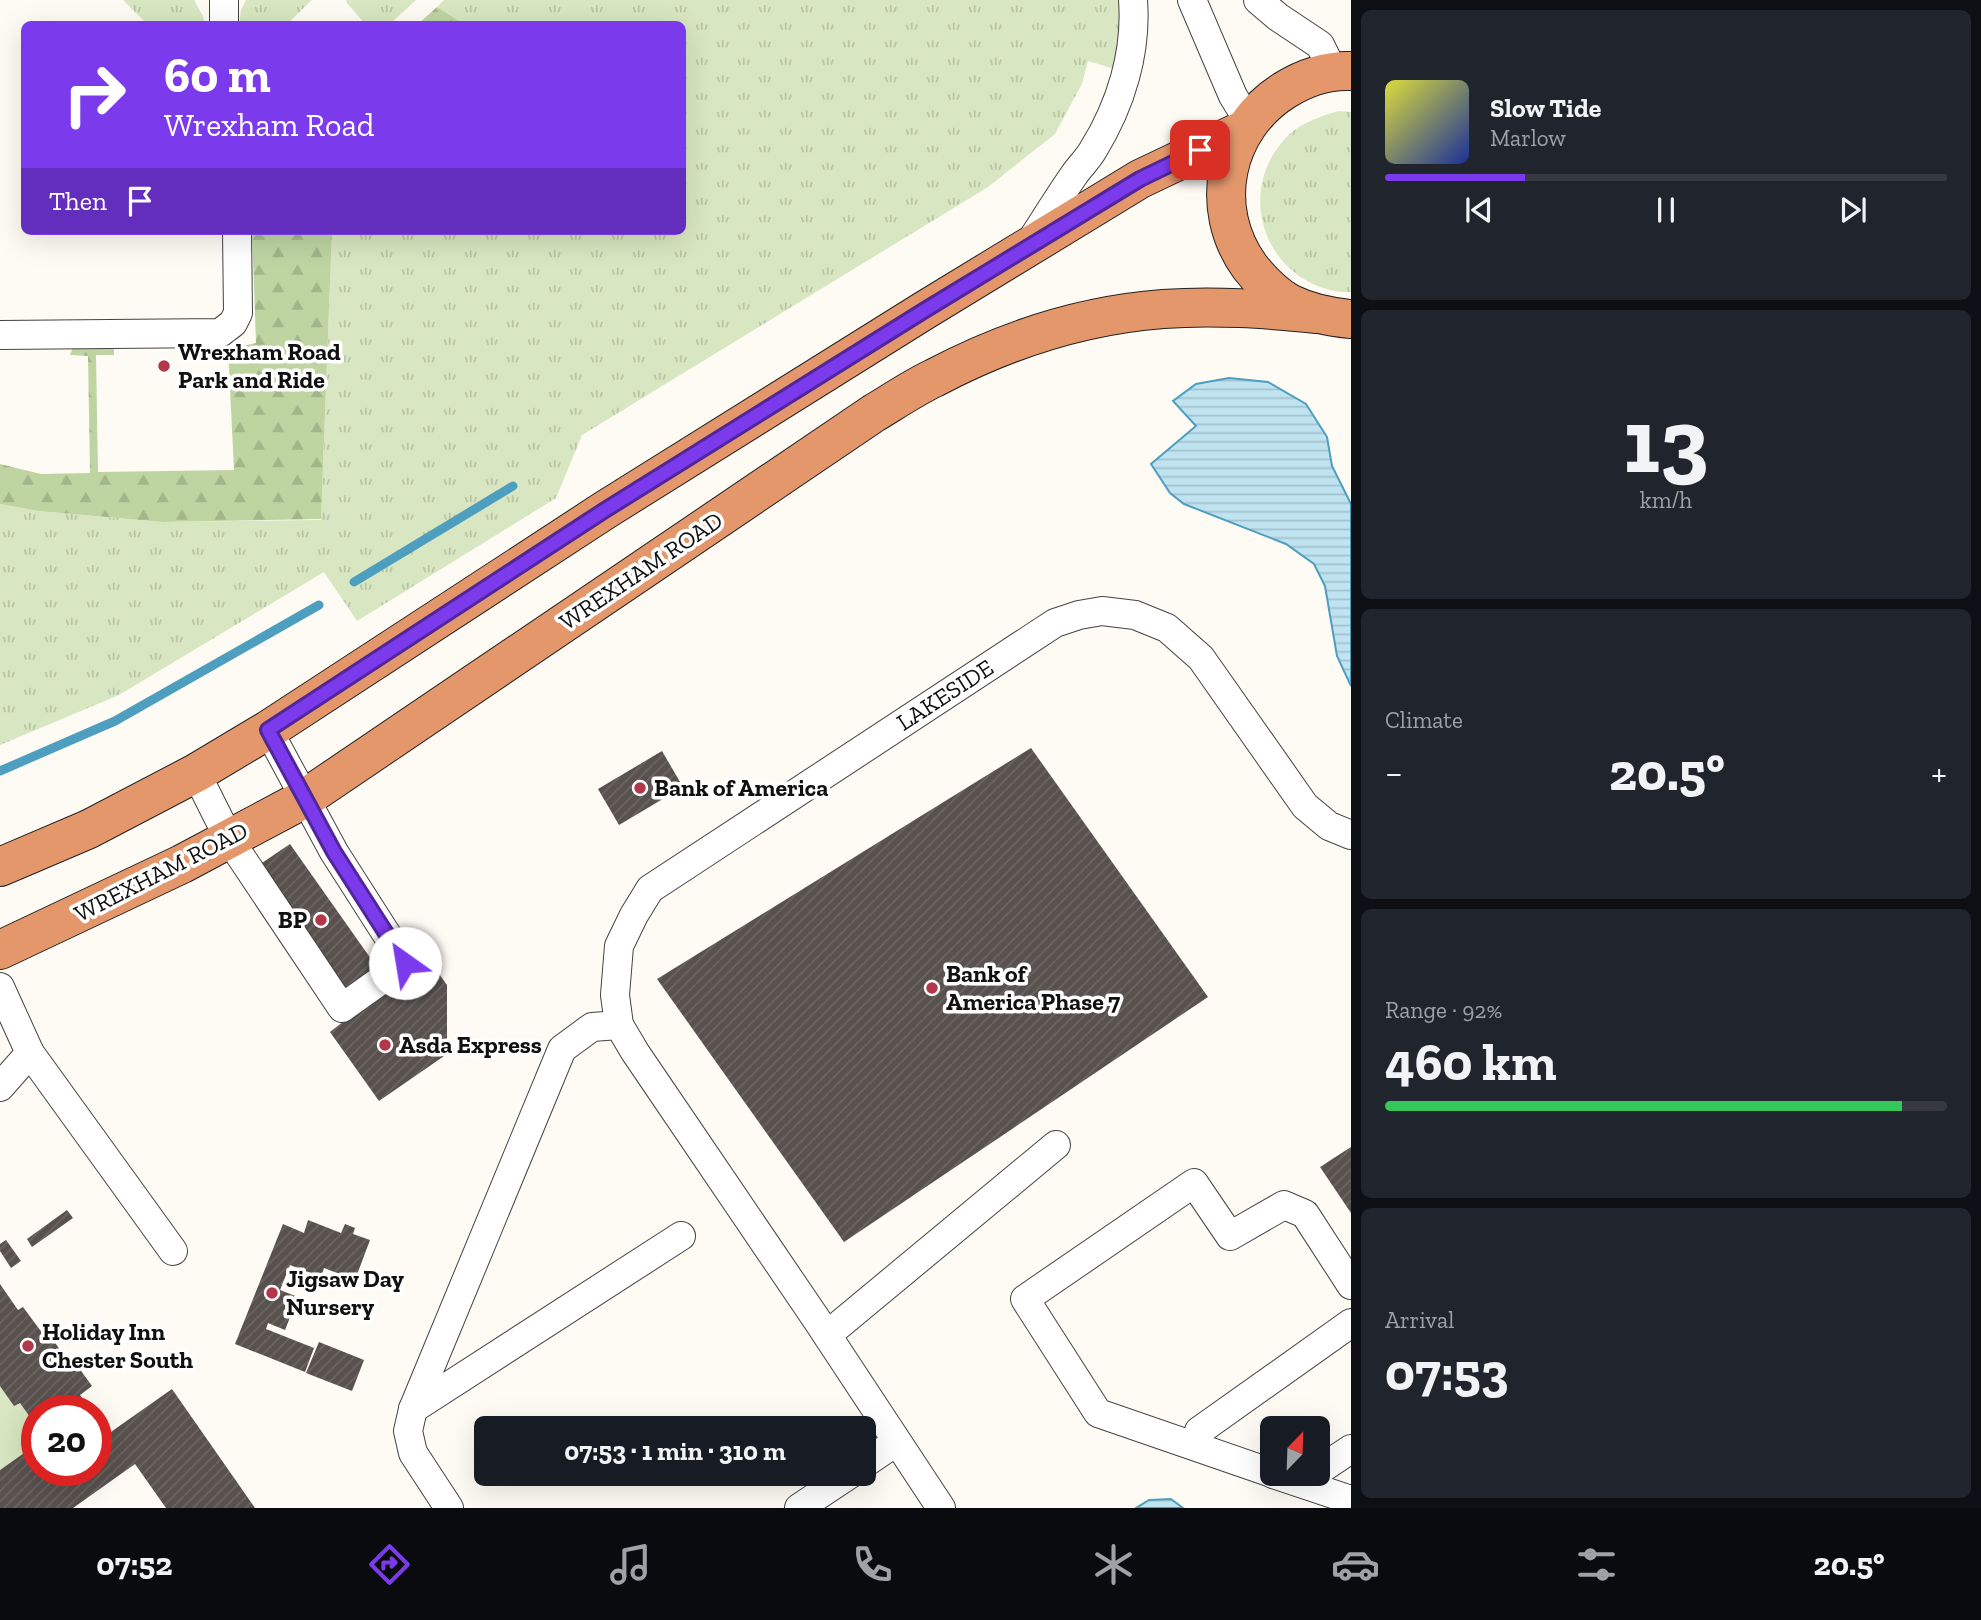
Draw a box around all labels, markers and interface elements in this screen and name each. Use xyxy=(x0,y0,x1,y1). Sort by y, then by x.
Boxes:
text: 60 m xyxy=(164,46,271,105)
icon: right xyxy=(49,49,140,140)
text: Slow Tide xyxy=(1490,92,1601,124)
text: Wrexham Road xyxy=(164,106,374,144)
pin xyxy=(1170,120,1230,180)
text: Marlow xyxy=(1490,124,1566,152)
icon: arrive xyxy=(1181,131,1219,169)
icon: arrive xyxy=(121,182,159,220)
text: Then xyxy=(49,185,107,217)
icon: previous xyxy=(1460,191,1498,229)
icon: pause xyxy=(1647,191,1685,229)
icon: next xyxy=(1834,191,1872,229)
place label: Wrexham Road Park and Ride xyxy=(178,337,341,394)
marker: Wrexham Road Park and Ride xyxy=(156,358,172,374)
text: 13 xyxy=(1623,386,1709,495)
text: km/h xyxy=(1640,486,1692,514)
street label: WREXHAM ROAD xyxy=(554,505,728,636)
street label: LAKESIDE xyxy=(891,653,999,737)
text: Climate xyxy=(1385,706,1463,734)
text: 20.5° xyxy=(1609,741,1725,803)
text: − xyxy=(1385,750,1403,796)
text: + xyxy=(1931,750,1947,796)
place label: Bank of America xyxy=(654,773,828,802)
marker: Bank of America xyxy=(632,780,648,796)
street label: WREXHAM ROAD xyxy=(69,815,252,928)
place label: BP xyxy=(278,905,308,934)
marker: BP xyxy=(313,912,329,928)
position arrow xyxy=(368,926,442,1000)
place label: Bank of America Phase 7 xyxy=(946,959,1120,1016)
marker: Bank of America Phase 7 xyxy=(924,980,940,996)
text: Range · 92% xyxy=(1385,996,1502,1024)
place label: Asda Express xyxy=(399,1030,542,1059)
text: 460 km xyxy=(1385,1031,1557,1093)
marker: Asda Express xyxy=(377,1037,393,1053)
place label: Jigsaw Day Nursery xyxy=(286,1264,404,1321)
marker: Jigsaw Day Nursery xyxy=(264,1285,280,1301)
text: Arrival xyxy=(1385,1306,1454,1334)
place label: Holiday Inn Chester South xyxy=(42,1317,193,1374)
marker: Holiday Inn Chester South xyxy=(20,1338,36,1354)
text: 07:53 xyxy=(1385,1341,1508,1403)
speed limit sign: 20 xyxy=(21,1395,112,1486)
north arrow xyxy=(1260,1416,1330,1486)
map controls xyxy=(1260,1416,1330,1486)
text: 07:53 · 1 min · 310 m xyxy=(564,1435,786,1467)
icon: directions xyxy=(365,1540,414,1589)
icon: music xyxy=(606,1540,655,1589)
icon: phone xyxy=(848,1540,897,1589)
icon: climate xyxy=(1089,1540,1138,1589)
icon: car xyxy=(1331,1540,1380,1589)
icon: filters xyxy=(1572,1540,1621,1589)
text: 07:52 xyxy=(96,1545,172,1583)
text: 20.5° xyxy=(1814,1545,1885,1583)

